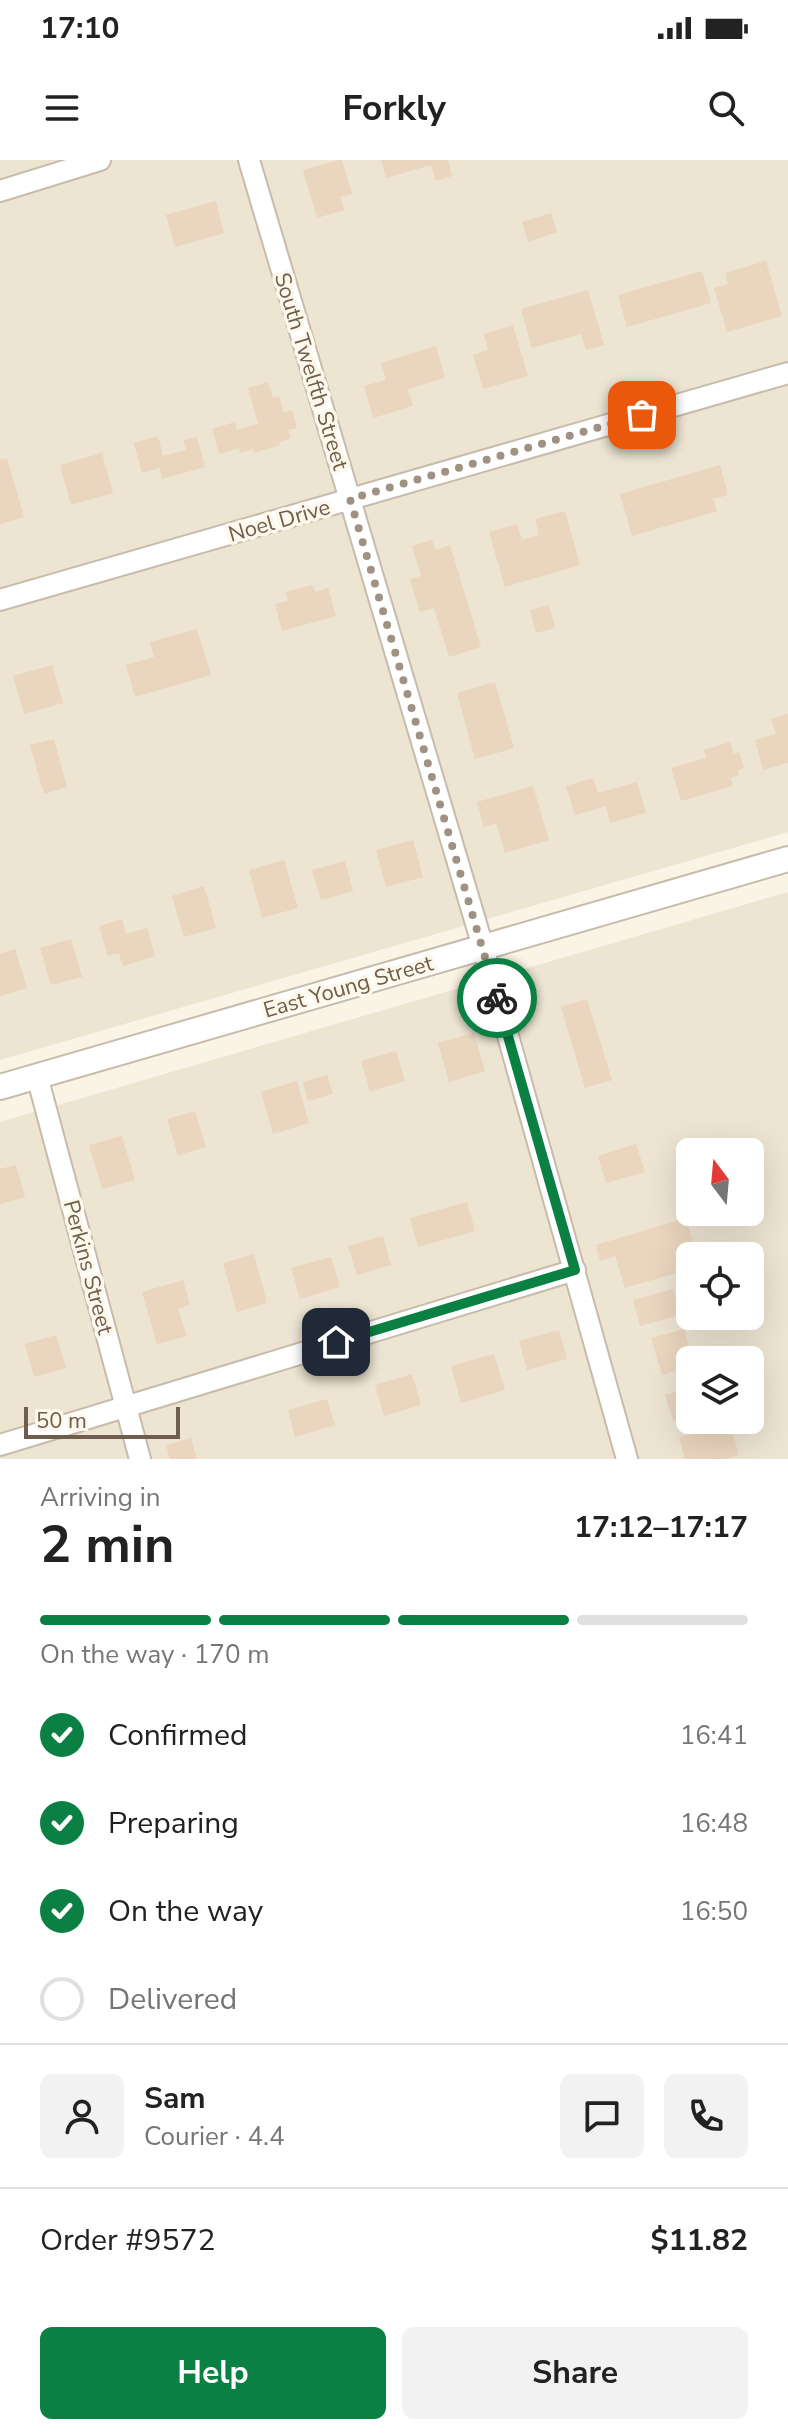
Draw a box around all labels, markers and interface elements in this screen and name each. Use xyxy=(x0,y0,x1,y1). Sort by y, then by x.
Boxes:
text: 17:10 xyxy=(40,8,119,49)
text: Forkly xyxy=(342,84,446,133)
icon: menu xyxy=(40,86,84,130)
icon: search xyxy=(704,86,748,130)
street label: South Twelfth Street xyxy=(267,269,355,474)
pin xyxy=(608,381,676,449)
icon: bag xyxy=(620,393,664,437)
street label: Noel Drive xyxy=(225,492,334,550)
street label: East Young Street xyxy=(260,948,437,1026)
courier xyxy=(457,958,537,1038)
icon: bike xyxy=(475,976,519,1020)
north arrow xyxy=(676,1138,764,1226)
map controls xyxy=(676,1138,764,1434)
street label: Perkins Street xyxy=(56,1197,120,1338)
button: locate xyxy=(676,1242,764,1330)
pin xyxy=(302,1308,370,1376)
icon: home xyxy=(314,1320,358,1364)
button: layers xyxy=(676,1346,764,1434)
scale bar xyxy=(24,1403,180,1439)
text: 50 m xyxy=(36,1406,87,1436)
text: Arriving in xyxy=(40,1480,161,1515)
text: 17:12–17:17 xyxy=(574,1507,748,1548)
text: 2 min xyxy=(40,1509,175,1580)
text: On the way · 170 m xyxy=(40,1637,269,1672)
icon: check xyxy=(40,1713,84,1757)
text: Confirmed xyxy=(108,1715,248,1756)
text: 16:41 xyxy=(680,1718,748,1753)
icon: check xyxy=(40,1801,84,1845)
text: Preparing xyxy=(108,1803,239,1844)
text: 16:48 xyxy=(680,1806,748,1841)
icon: check xyxy=(40,1889,84,1933)
text: On the way xyxy=(108,1891,263,1932)
text: 16:50 xyxy=(680,1894,748,1929)
text: Delivered xyxy=(108,1979,237,2020)
button: person xyxy=(40,2074,124,2158)
button: chat xyxy=(560,2074,644,2158)
button: phone xyxy=(664,2074,748,2158)
text: Sam xyxy=(144,2078,206,2119)
text: Courier · 4.4 xyxy=(144,2119,285,2154)
text: Order #9572 xyxy=(40,2220,215,2261)
text: $11.82 xyxy=(651,2220,748,2261)
button: Help xyxy=(40,2327,386,2419)
button: Share xyxy=(402,2327,748,2419)

